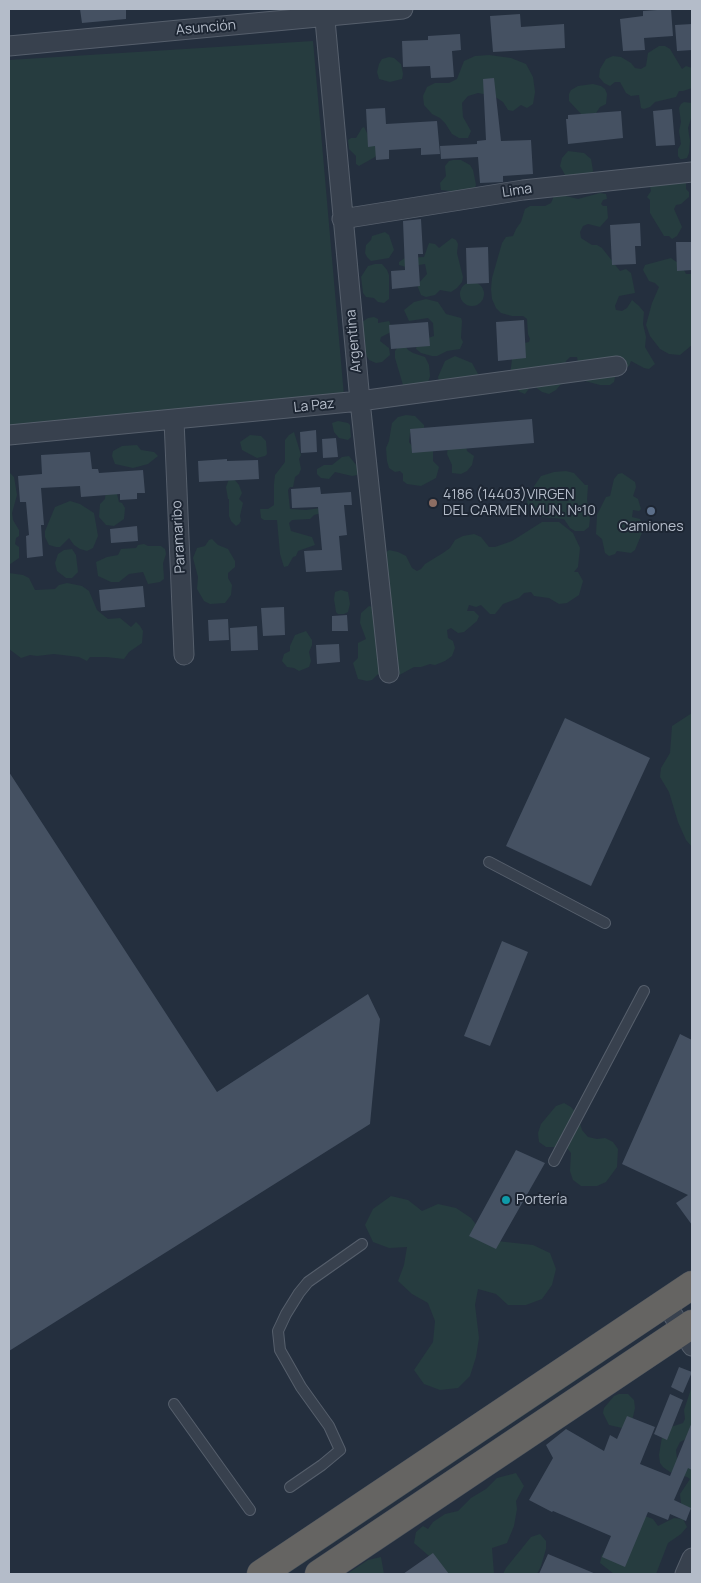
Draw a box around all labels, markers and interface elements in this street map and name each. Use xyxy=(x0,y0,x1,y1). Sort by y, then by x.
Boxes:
street label: Asunción xyxy=(175,17,237,39)
street label: Lima xyxy=(501,181,533,201)
street label: Argentina xyxy=(343,309,365,373)
street label: La Paz xyxy=(293,396,335,416)
place label: 4186 (14403)VIRGEN DEL CARMEN MUN. Nº10 xyxy=(443,487,596,520)
marker: 4186 (14403)VIRGEN DEL CARMEN MUN. Nº10 xyxy=(427,497,439,509)
street label: Paramaribo xyxy=(169,500,189,574)
marker: Camiones xyxy=(645,505,657,517)
place label: Camiones xyxy=(618,519,684,535)
place label: Portería xyxy=(516,1192,567,1208)
marker: Portería xyxy=(500,1194,512,1206)

